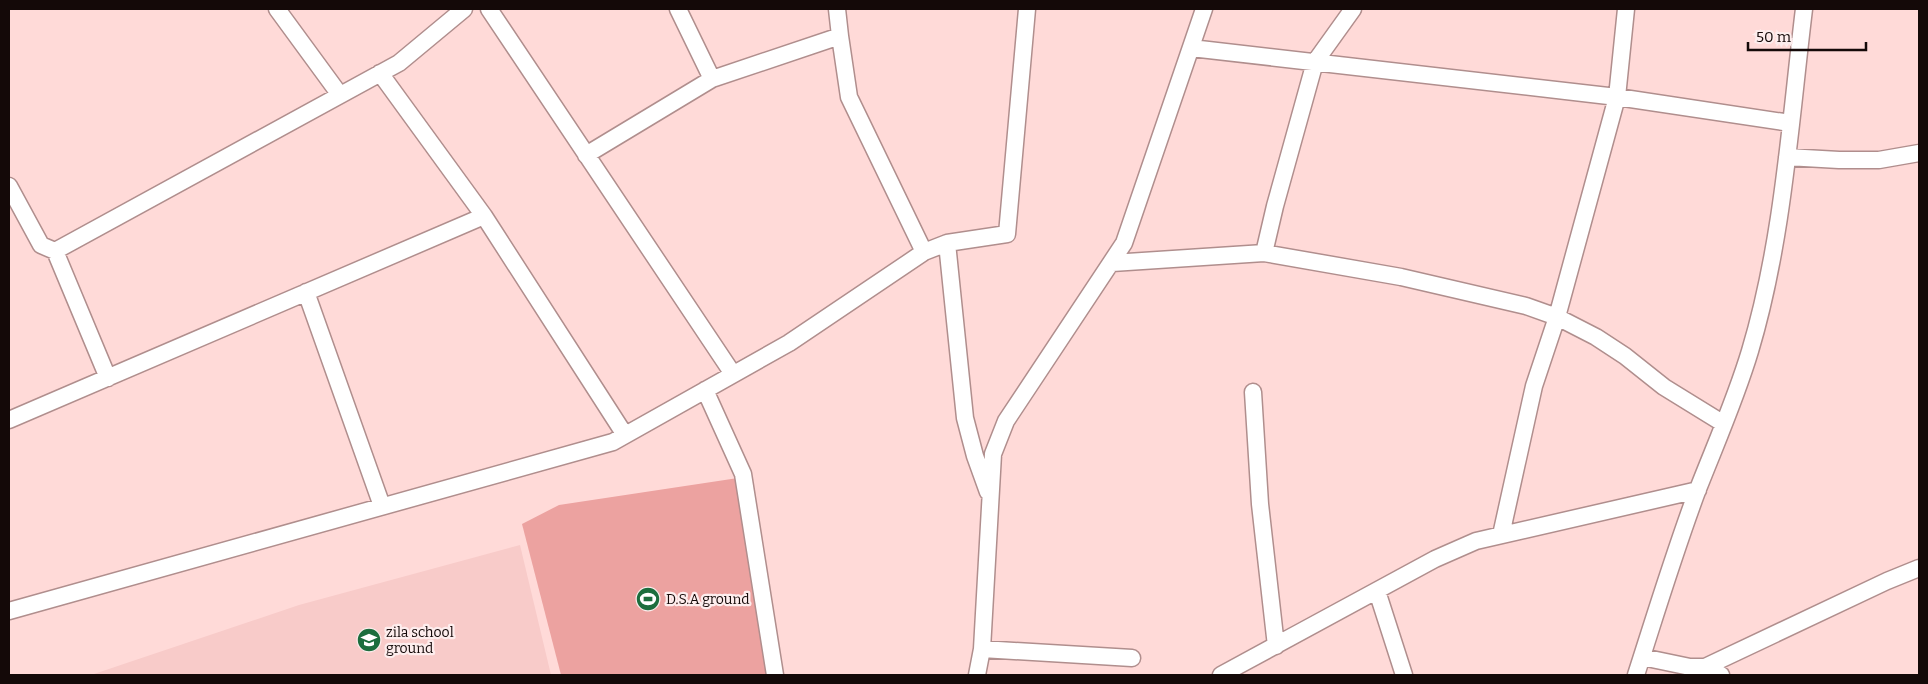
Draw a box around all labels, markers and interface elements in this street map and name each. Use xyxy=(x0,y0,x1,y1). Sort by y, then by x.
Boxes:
scale bar xyxy=(1748,20,1866,52)
text: 50 m xyxy=(1756,28,1792,46)
sports icon: D.S.A ground xyxy=(635,586,661,612)
place label: D.S.A ground xyxy=(666,591,750,608)
place label: zila school ground xyxy=(386,624,454,657)
school or university icon: zila school ground xyxy=(356,627,382,653)

